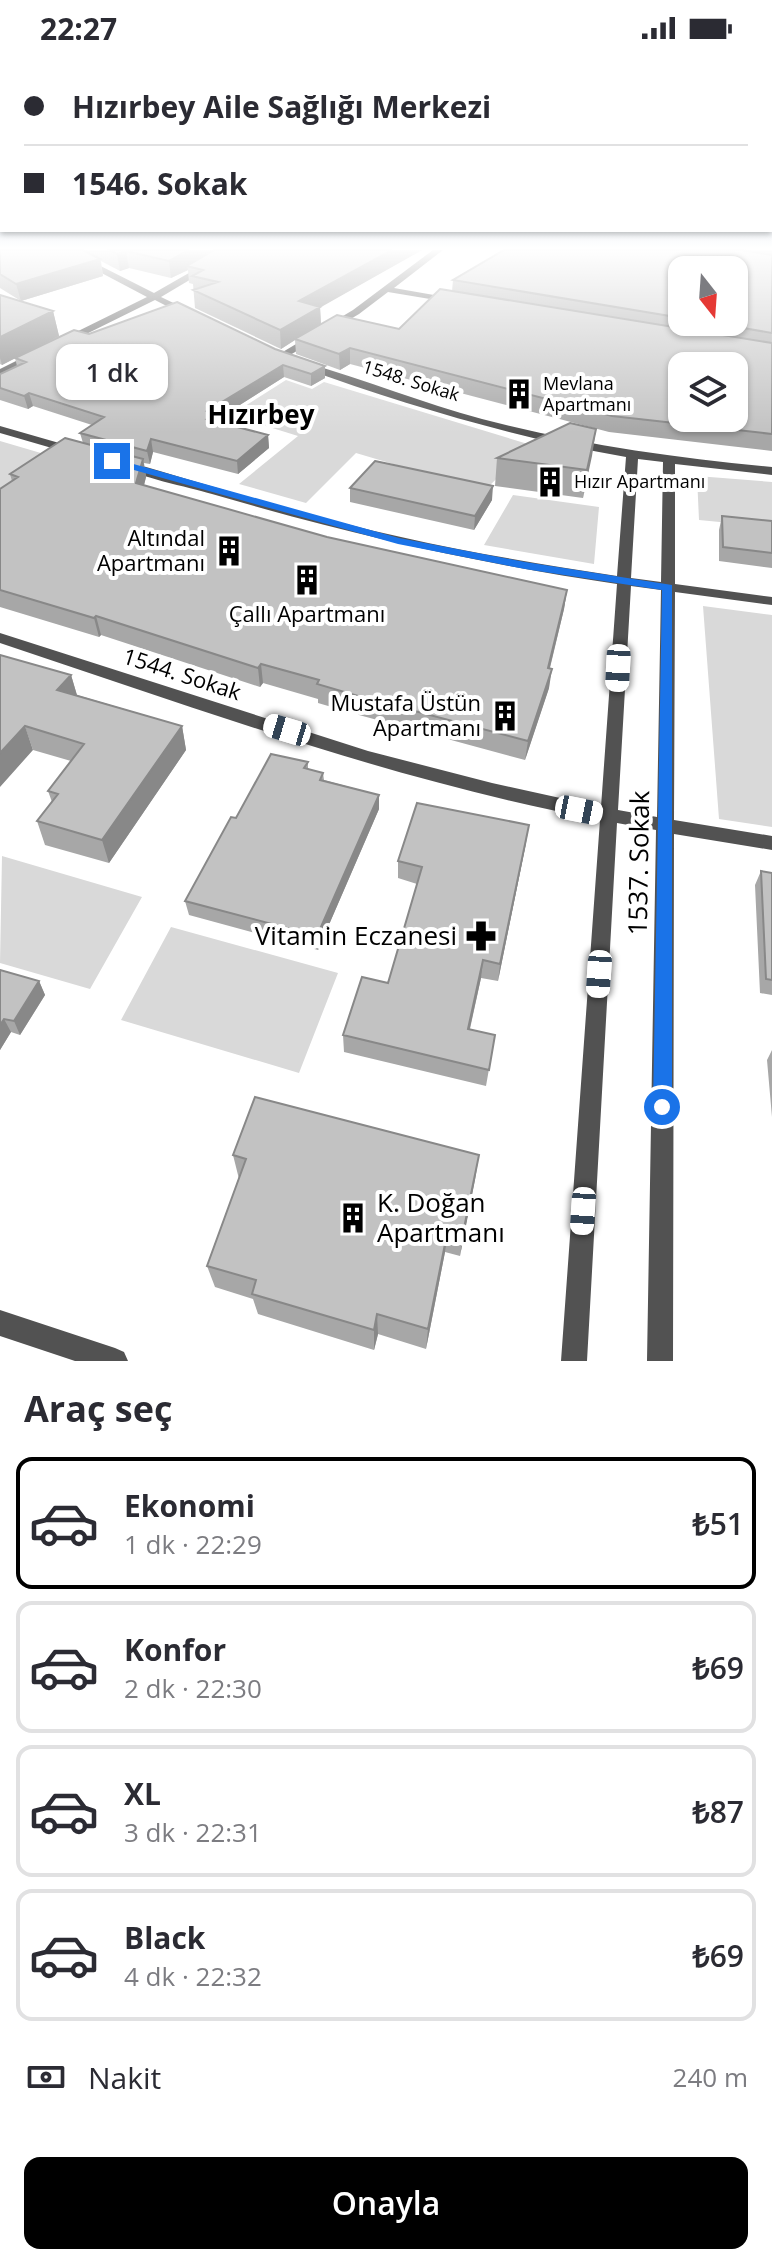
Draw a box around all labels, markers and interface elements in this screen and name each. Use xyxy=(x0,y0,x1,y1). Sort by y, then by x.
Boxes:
text: 22:27 xyxy=(40,8,117,49)
text: Hızırbey Aile Sağlığı Merkezi xyxy=(72,86,491,127)
text: 1546. Sokak xyxy=(72,163,247,204)
north arrow xyxy=(668,256,748,336)
map controls xyxy=(668,256,748,432)
callout: 1 dk xyxy=(56,345,168,401)
button: layers xyxy=(668,352,748,432)
text: 1 dk xyxy=(86,354,138,390)
street label: 1548. Sokak xyxy=(360,354,463,406)
place label: Mevlana Apartmanı xyxy=(543,371,631,416)
building icon: Mevlana Apartmanı xyxy=(502,377,536,411)
district label: Hızırbey xyxy=(208,396,315,432)
route end xyxy=(94,443,130,479)
building icon: Hızır Apartmanı xyxy=(533,465,567,499)
place label: Hızır Apartmanı xyxy=(574,469,705,493)
place label: Altındal Apartmanı xyxy=(97,522,205,577)
building icon: Altındal Apartmanı xyxy=(212,534,246,568)
building icon: Çallı Apartmanı xyxy=(290,563,324,597)
place label: Çallı Apartmanı xyxy=(229,598,385,628)
street label: 1544. Sokak xyxy=(119,640,246,706)
car xyxy=(605,643,631,693)
place label: Mustafa Üstün Apartmanı xyxy=(330,687,481,742)
building icon: Mustafa Üstün Apartmanı xyxy=(488,699,522,733)
car xyxy=(261,712,313,748)
street label: 1537. Sokak xyxy=(619,790,657,936)
car xyxy=(553,794,605,826)
place label: Vitamin Eczanesi xyxy=(255,917,457,953)
pharmacy icon: Vitamin Eczanesi xyxy=(464,919,498,953)
car xyxy=(585,949,613,999)
route start xyxy=(644,1089,680,1125)
place label: K. Doğan Apartmanı xyxy=(377,1184,505,1250)
car xyxy=(569,1186,597,1236)
building icon: K. Doğan Apartmanı xyxy=(336,1201,370,1235)
text: Araç seç xyxy=(24,1384,172,1433)
text: Ekonomi xyxy=(124,1485,255,1526)
icon: car xyxy=(28,1487,100,1559)
text: ₺51 xyxy=(693,1503,744,1544)
text: 1 dk · 22:29 xyxy=(124,1526,262,1562)
text: Konfor xyxy=(124,1629,226,1670)
icon: car xyxy=(28,1631,100,1703)
text: ₺69 xyxy=(693,1647,744,1688)
text: 2 dk · 22:30 xyxy=(124,1670,262,1706)
text: XL xyxy=(124,1773,161,1814)
icon: car xyxy=(28,1775,100,1847)
text: ₺87 xyxy=(693,1791,744,1832)
text: 3 dk · 22:31 xyxy=(124,1814,262,1850)
text: Black xyxy=(124,1917,205,1958)
icon: car xyxy=(28,1919,100,1991)
text: ₺69 xyxy=(693,1935,744,1976)
text: 4 dk · 22:32 xyxy=(124,1958,262,1994)
icon: cash xyxy=(24,2055,68,2099)
text: Nakit xyxy=(88,2057,161,2098)
text: 240 m xyxy=(673,2059,748,2095)
button: Onayla xyxy=(24,2157,748,2249)

